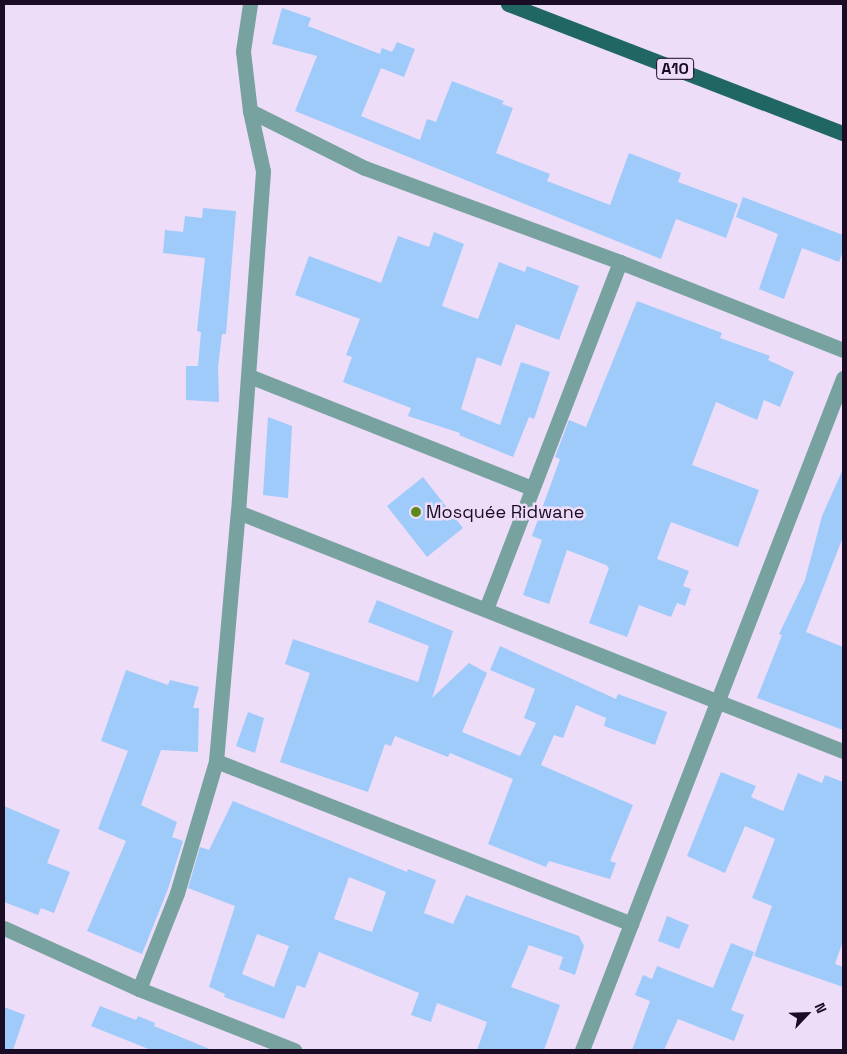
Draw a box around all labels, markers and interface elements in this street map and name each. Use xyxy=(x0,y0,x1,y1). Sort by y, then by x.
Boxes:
road number: A10 xyxy=(655,56,695,82)
place label: Mosquée Ridwane xyxy=(426,501,584,523)
marker: Mosquée Ridwane xyxy=(410,506,422,518)
north arrow xyxy=(782,989,832,1039)
text: N xyxy=(811,1000,831,1016)

